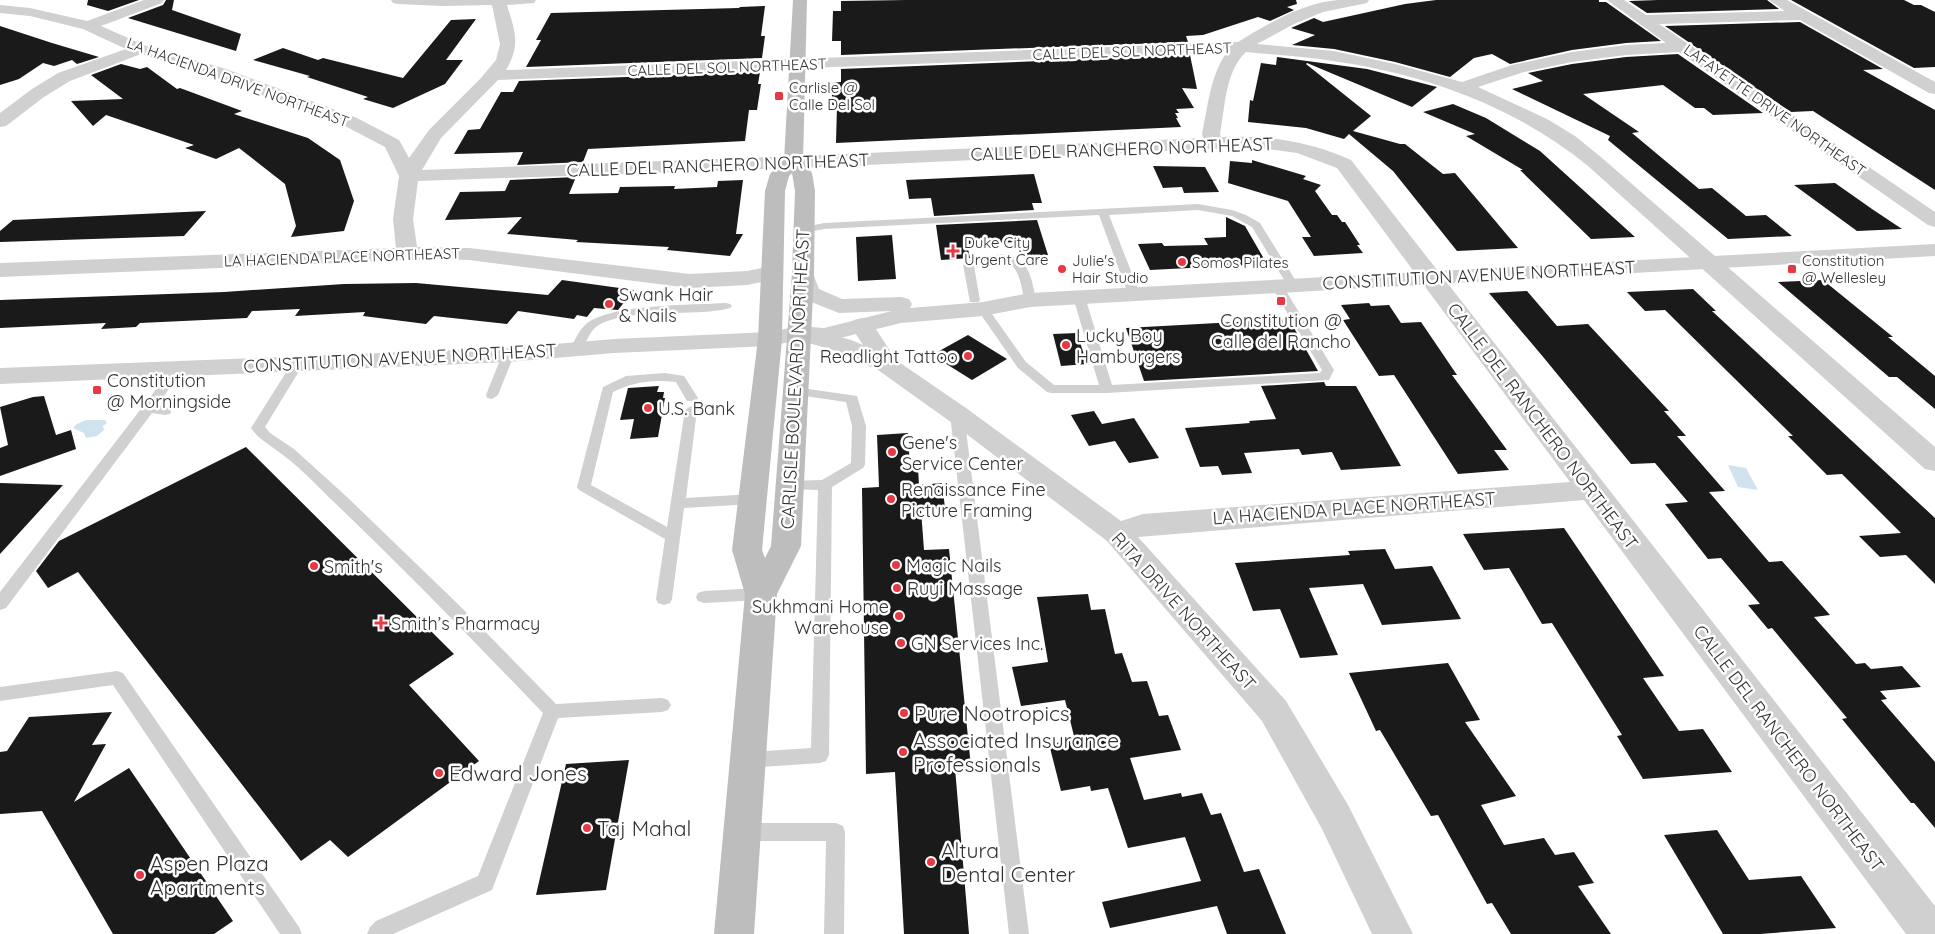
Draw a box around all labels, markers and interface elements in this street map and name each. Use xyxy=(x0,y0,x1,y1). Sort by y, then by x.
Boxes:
street label: LA HACIENDA DRIVE NORTHEAST xyxy=(124,33,352,131)
street label: CALLE DEL SOL NORTHEAST xyxy=(1032,38,1232,64)
street label: LAFAYETTE DRIVE NORTHEAST xyxy=(1680,40,1870,180)
street label: CALLE DEL SOL NORTHEAST xyxy=(627,54,827,80)
place label: Carlisle @ Calle Del Sol xyxy=(789,78,875,114)
marker: Carlisle @ Calle Del Sol xyxy=(773,90,785,102)
street label: CALLE DEL RANCHERO NORTHEAST xyxy=(970,132,1274,166)
street label: CALLE DEL RANCHERO NORTHEAST xyxy=(566,148,870,182)
street label: CARLISLE BOULEVARD NORTHEAST xyxy=(776,228,814,530)
place label: Duke City Urgent Care xyxy=(964,233,1048,269)
street label: LA HACIENDA PLACE NORTHEAST xyxy=(223,243,461,271)
marker: Duke City Urgent Care xyxy=(946,244,960,258)
place label: Julie's Hair Studio xyxy=(1072,251,1148,287)
place label: Constitution @ Wellesley xyxy=(1802,251,1886,287)
place label: Somos Pilates xyxy=(1192,253,1289,272)
street label: CONSTITUTION AVENUE NORTHEAST xyxy=(1322,255,1636,295)
marker: Somos Pilates xyxy=(1176,256,1188,268)
marker: Julie's Hair Studio xyxy=(1056,263,1068,275)
marker: Constitution @ Wellesley xyxy=(1786,263,1798,275)
place label: Swank Hair & Nails xyxy=(619,283,713,327)
marker: Constitution @ Calle del Rancho xyxy=(1275,295,1287,307)
marker: Swank Hair & Nails xyxy=(603,298,615,310)
street label: CALLE DEL RANCHERO NORTHEAST xyxy=(1443,298,1643,554)
place label: Constitution @ Calle del Rancho xyxy=(1211,309,1351,353)
place label: Lucky Boy Hamburgers xyxy=(1076,324,1181,368)
street label: CONSTITUTION AVENUE NORTHEAST xyxy=(243,338,557,378)
marker: Lucky Boy Hamburgers xyxy=(1060,339,1072,351)
place label: Readlight Tattoo xyxy=(820,345,958,368)
marker: Readlight Tattoo xyxy=(962,350,974,362)
place label: Constitution @ Morningside xyxy=(107,369,231,413)
marker: Constitution @ Morningside xyxy=(91,384,103,396)
place label: U.S. Bank xyxy=(658,397,735,420)
marker: U.S. Bank xyxy=(642,402,654,414)
place label: Gene's Service Center xyxy=(902,431,1023,475)
marker: Gene's Service Center xyxy=(886,446,898,458)
place label: Renaissance Fine Picture Framing xyxy=(901,478,1046,522)
street label: LA HACIENDA PLACE NORTHEAST xyxy=(1212,487,1496,529)
marker: Renaissance Fine Picture Framing xyxy=(885,493,897,505)
street label: RITA DRIVE NORTHEAST xyxy=(1107,527,1261,695)
place label: Magic Nails xyxy=(906,554,1002,577)
place label: Smith's xyxy=(324,555,383,578)
marker: Magic Nails xyxy=(890,559,902,571)
marker: Smith's xyxy=(308,560,320,572)
place label: Ruyi Massage xyxy=(907,577,1023,600)
marker: Ruyi Massage xyxy=(891,582,903,594)
place label: Sukhmani Home Warehouse xyxy=(752,595,889,639)
marker: Sukhmani Home Warehouse xyxy=(893,610,905,622)
place label: Smith’s Pharmacy xyxy=(391,612,540,635)
marker: Smith’s Pharmacy xyxy=(375,617,387,629)
street label: CALLE DEL RANCHERO NORTHEAST xyxy=(1689,620,1889,876)
place label: GN Services Inc. xyxy=(911,632,1043,655)
marker: GN Services Inc. xyxy=(895,637,907,649)
place label: Pure Nootropics xyxy=(914,700,1070,726)
marker: Pure Nootropics xyxy=(898,707,910,719)
place label: Associated Insurance Professionals xyxy=(913,727,1119,777)
marker: Associated Insurance Professionals xyxy=(897,746,909,758)
place label: Edward Jones xyxy=(449,760,587,786)
marker: Edward Jones xyxy=(433,767,445,779)
place label: Taj Mahal xyxy=(597,815,691,841)
marker: Taj Mahal xyxy=(581,822,593,834)
place label: Altura Dental Center xyxy=(941,837,1075,887)
place label: Aspen Plaza Apartments xyxy=(150,850,269,900)
marker: Altura Dental Center xyxy=(925,856,937,868)
marker: Aspen Plaza Apartments xyxy=(134,869,146,881)

